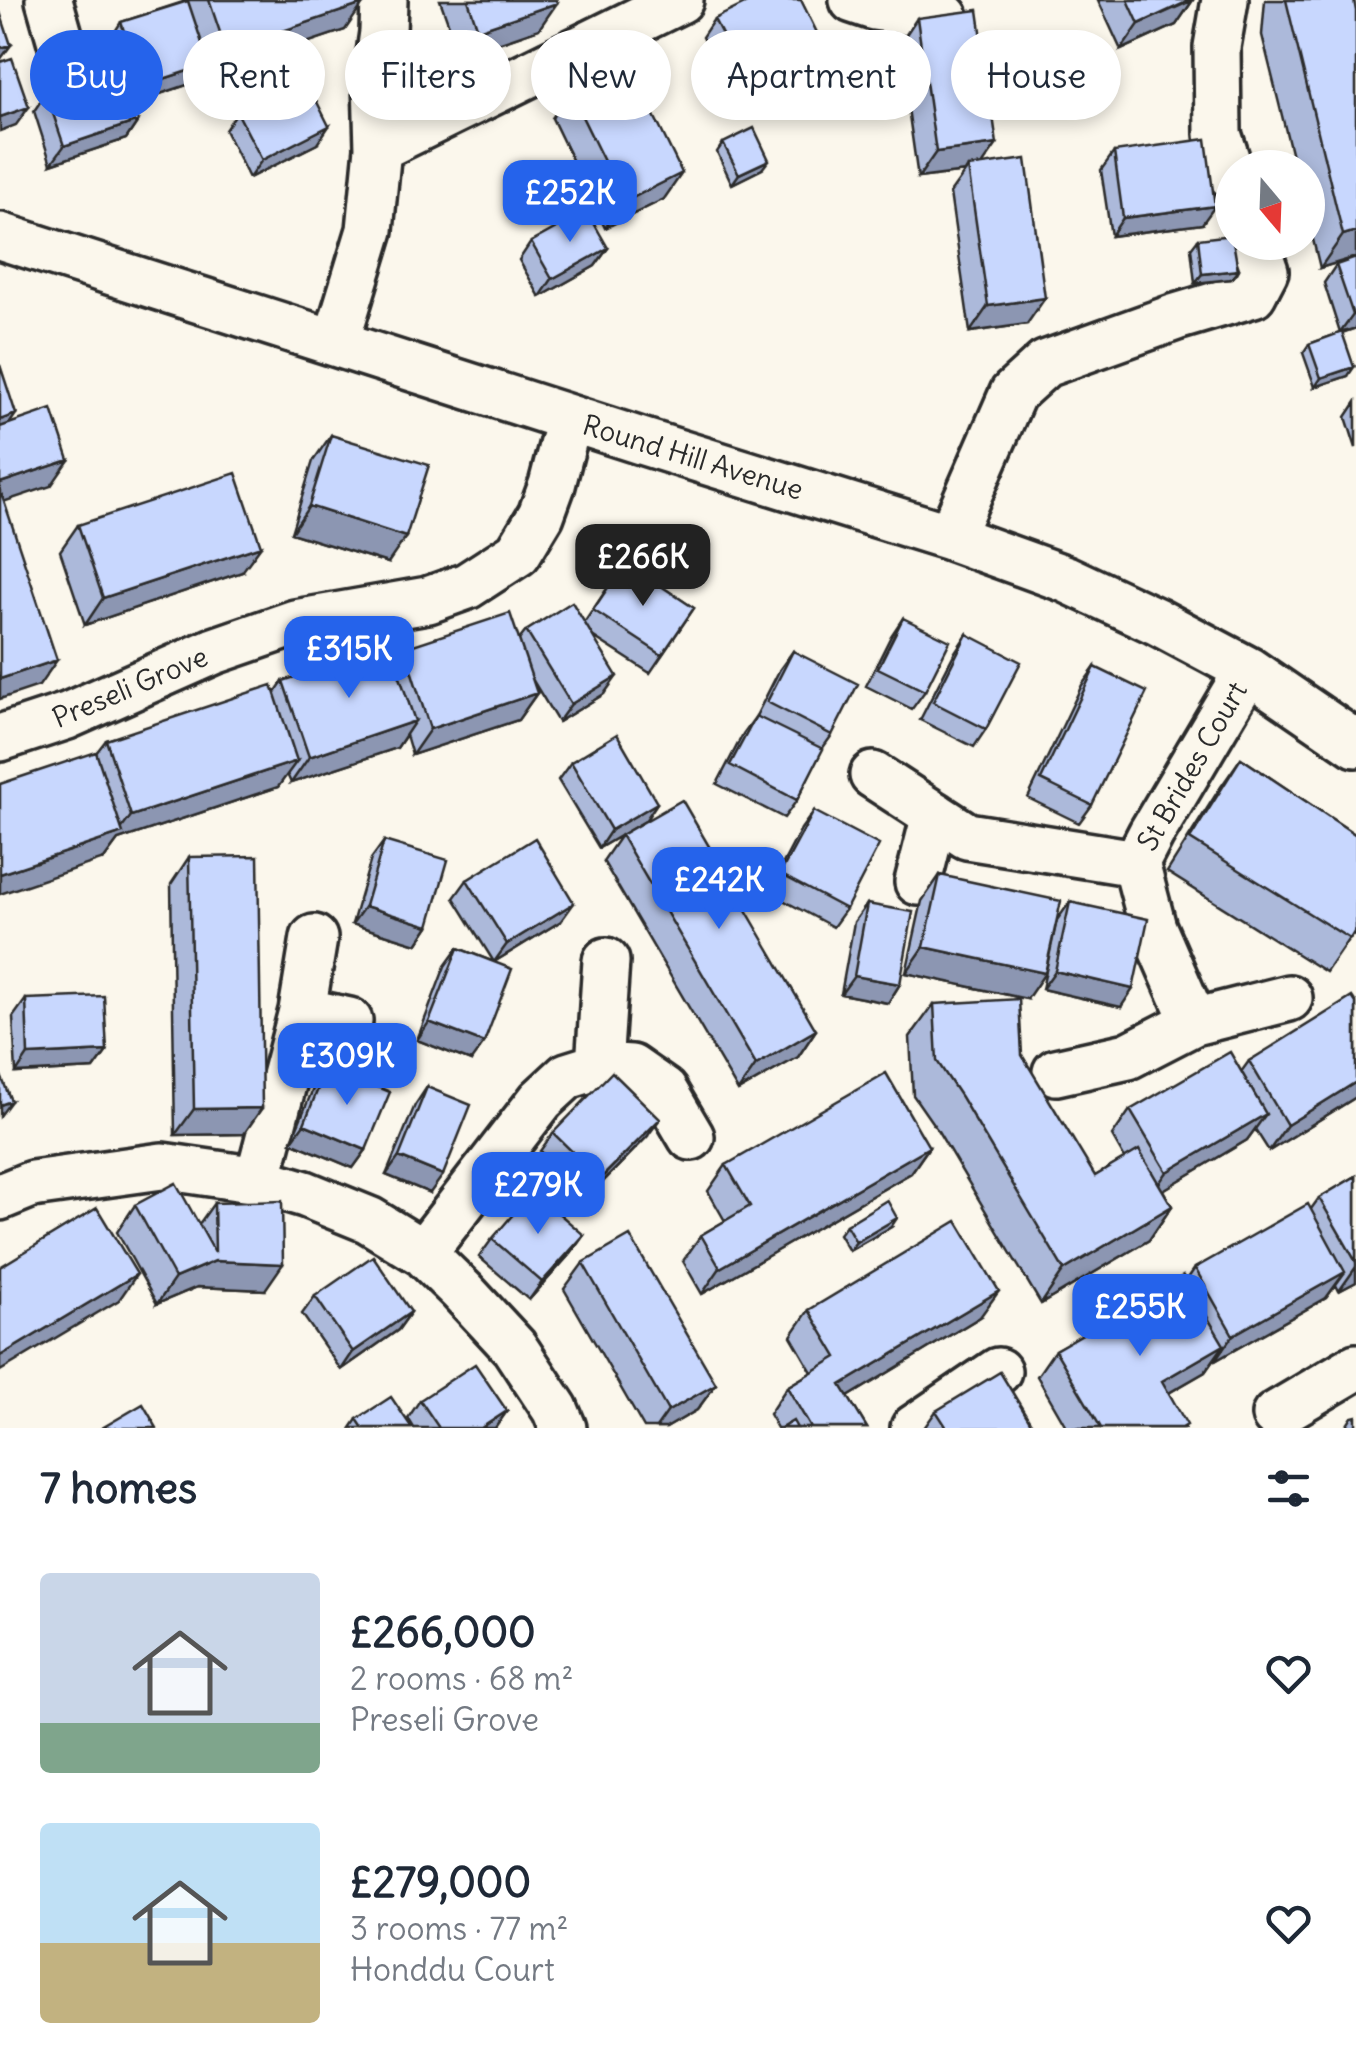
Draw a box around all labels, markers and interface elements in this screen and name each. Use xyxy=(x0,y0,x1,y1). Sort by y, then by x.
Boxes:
chip: Buy xyxy=(30,30,163,120)
chip: Rent xyxy=(183,30,325,120)
chip: Filters xyxy=(345,30,511,120)
chip: New xyxy=(531,30,671,120)
chip: Apartment xyxy=(691,30,931,120)
chip: House xyxy=(951,30,1121,120)
north arrow xyxy=(1215,150,1325,260)
map controls xyxy=(1215,150,1325,260)
pin: £252K xyxy=(500,160,640,245)
text: £252K xyxy=(525,172,615,213)
street label: Round Hill Avenue xyxy=(579,406,807,508)
pin: £266K xyxy=(573,524,713,609)
text: £266K xyxy=(597,536,689,577)
pin: £315K xyxy=(279,616,419,701)
text: £315K xyxy=(306,628,392,669)
street label: Preseli Grove xyxy=(47,638,213,736)
street label: St Brides Court xyxy=(1129,675,1255,857)
pin: £242K xyxy=(649,847,789,932)
text: £242K xyxy=(674,859,764,900)
pin: £309K xyxy=(277,1023,417,1108)
text: £309K xyxy=(300,1035,394,1076)
pin: £279K xyxy=(468,1152,608,1237)
text: £279K xyxy=(494,1164,582,1205)
pin: £255K xyxy=(1070,1274,1210,1359)
text: £255K xyxy=(1094,1286,1186,1327)
icon: filters xyxy=(1261,1461,1316,1516)
text: 7 homes xyxy=(40,1462,197,1514)
text: £266,000 xyxy=(350,1606,536,1658)
icon: home xyxy=(120,1613,240,1733)
icon: heart xyxy=(1261,1646,1316,1701)
text: 2 rooms · 68 m² xyxy=(350,1658,573,1699)
text: Preseli Grove xyxy=(350,1699,539,1740)
text: £279,000 xyxy=(350,1856,531,1908)
icon: home xyxy=(120,1863,240,1983)
icon: heart xyxy=(1261,1896,1316,1951)
text: 3 rooms · 77 m² xyxy=(350,1908,569,1949)
text: Honddu Court xyxy=(350,1949,555,1990)

